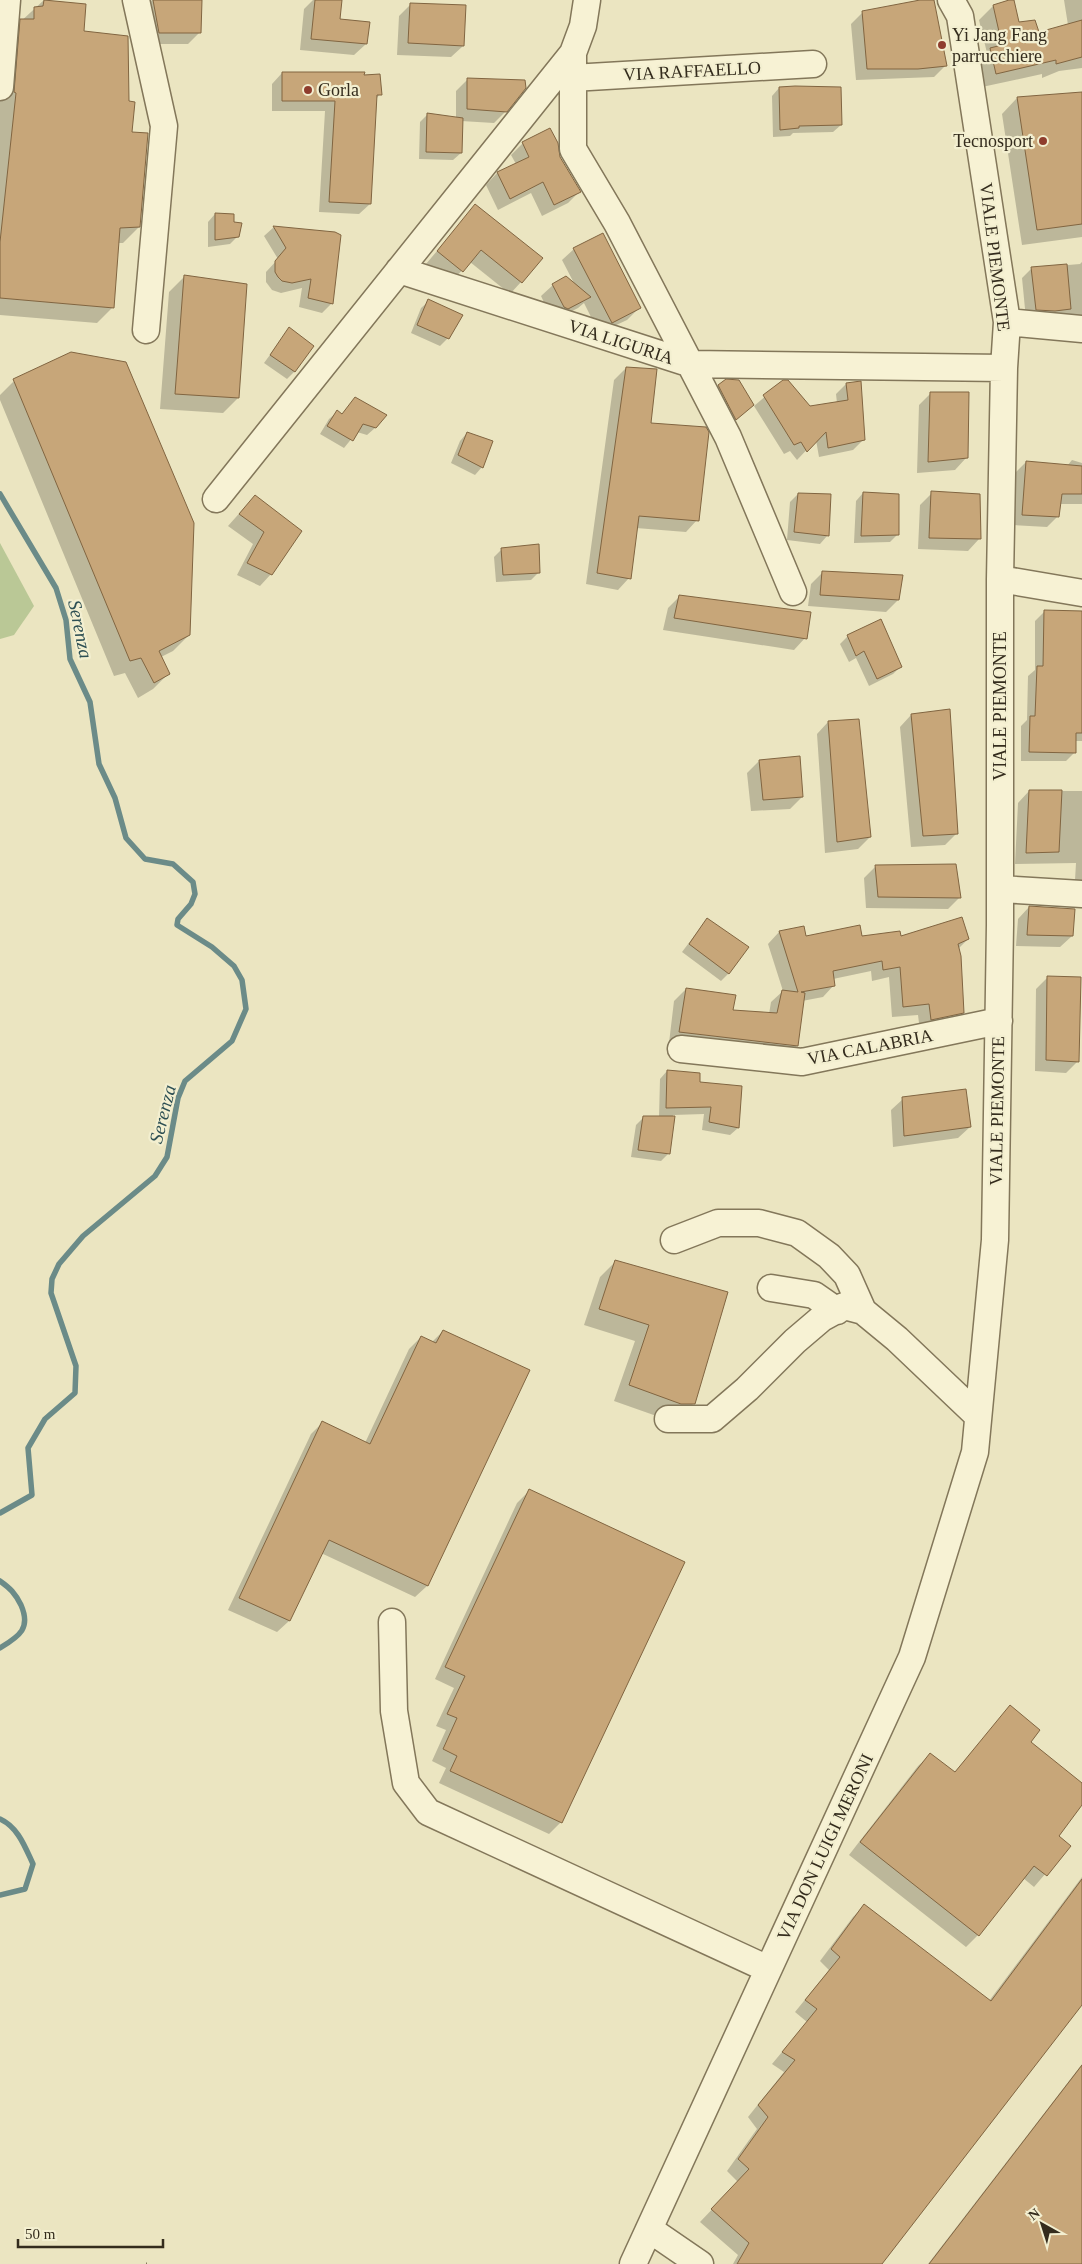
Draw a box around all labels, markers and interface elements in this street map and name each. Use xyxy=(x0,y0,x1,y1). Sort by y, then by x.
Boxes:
place label: Yi Jang Fang parrucchiere xyxy=(952,25,1047,66)
marker: Yi Jang Fang parrucchiere xyxy=(936,39,948,51)
street label: VIA RAFFAELLO xyxy=(622,57,762,85)
place label: Gorla xyxy=(318,80,359,100)
marker: Gorla xyxy=(302,84,314,96)
place label: Tecnosport xyxy=(953,131,1033,151)
marker: Tecnosport xyxy=(1037,135,1049,147)
street label: VIALE PIEMONTE xyxy=(976,182,1014,332)
street label: VIA LIGURIA xyxy=(566,316,676,368)
water label: Serenza xyxy=(64,598,97,660)
street label: VIALE PIEMONTE xyxy=(990,631,1010,781)
street label: VIA CALABRIA xyxy=(806,1025,934,1069)
street label: VIALE PIEMONTE xyxy=(986,1036,1008,1186)
water label: Serenza xyxy=(145,1083,180,1146)
street label: VIA DON LUIGI MERONI xyxy=(773,1751,877,1943)
north arrow xyxy=(1017,2199,1067,2249)
text: N xyxy=(1025,2205,1043,2223)
scale bar xyxy=(18,2216,162,2248)
text: 50 m xyxy=(25,2226,56,2242)

